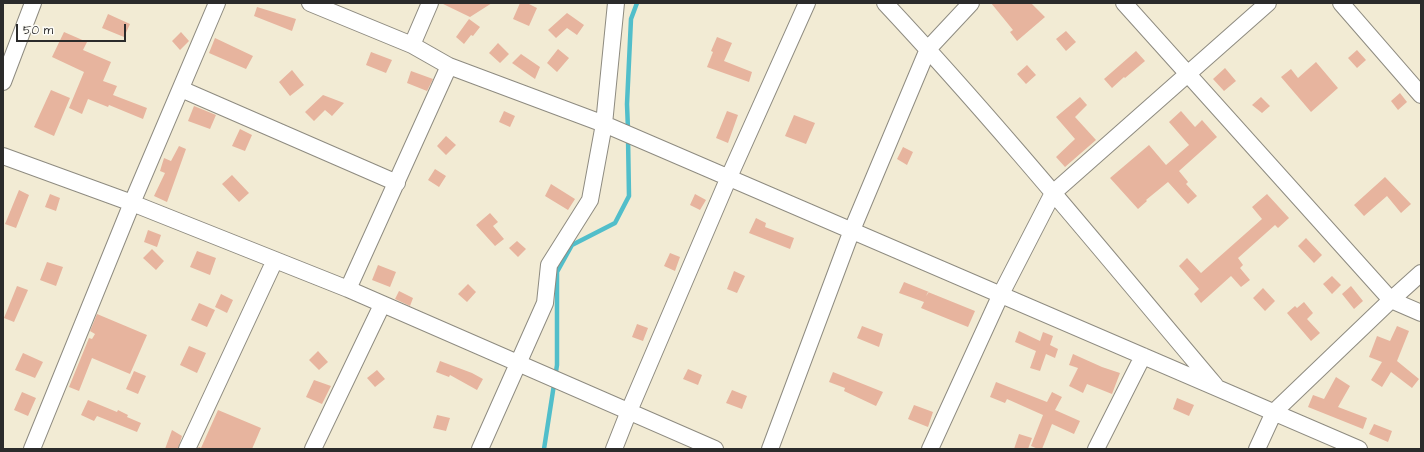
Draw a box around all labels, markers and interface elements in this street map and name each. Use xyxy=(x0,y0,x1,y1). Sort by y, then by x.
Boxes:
scale bar xyxy=(18,16,128,42)
text: 50 m xyxy=(23,22,53,39)

